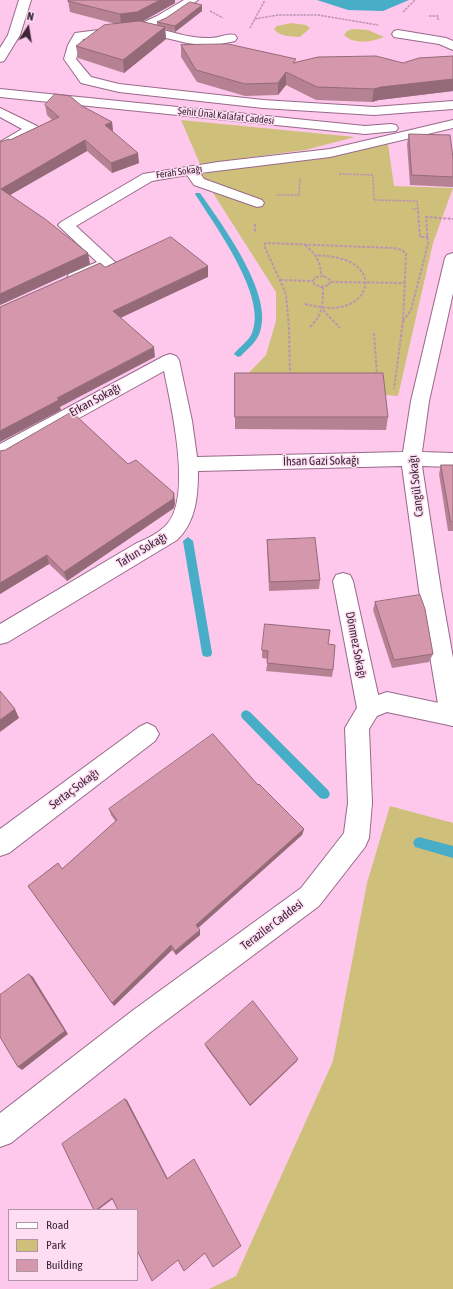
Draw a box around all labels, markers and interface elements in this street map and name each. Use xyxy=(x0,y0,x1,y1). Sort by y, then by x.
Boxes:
north arrow xyxy=(8,8,48,48)
text: N xyxy=(26,10,35,23)
street label: Şehit Ünal Kalafat Caddesi xyxy=(177,105,275,127)
street label: Ferah Sokağı xyxy=(155,163,203,181)
street label: Erkan Sokağı xyxy=(67,380,123,420)
street label: İhsan Gazi Sokağı xyxy=(283,453,359,469)
street label: Cangül Sokağı xyxy=(406,454,426,518)
street label: Tafun Sokağı xyxy=(114,529,170,571)
street label: Dönmez Sokağı xyxy=(342,610,370,680)
street label: Sertaç Sokağı xyxy=(46,766,102,812)
street label: Teraziler Caddesi xyxy=(238,897,306,953)
legend xyxy=(8,1209,138,1281)
text: Road xyxy=(46,1218,69,1232)
text: Park xyxy=(46,1238,66,1252)
text: Building xyxy=(46,1258,83,1272)

